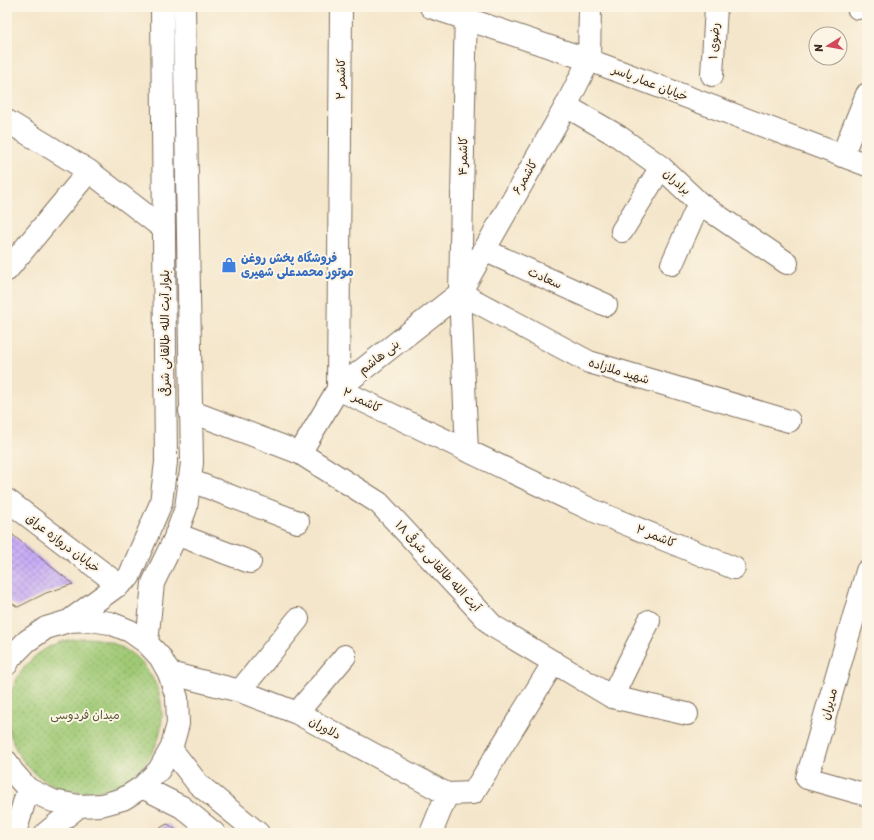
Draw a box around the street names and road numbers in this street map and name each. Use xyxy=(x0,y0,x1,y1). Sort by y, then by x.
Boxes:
street label: رضوی ۱ xyxy=(702,22,726,60)
street label: کاشمر ۲ xyxy=(330,58,352,100)
street label: خیابان عمار یاسر xyxy=(608,58,691,108)
street label: کاشمر۴ xyxy=(452,136,474,176)
street label: کاشمر۶ xyxy=(506,155,544,199)
street label: برادران xyxy=(658,163,696,201)
street label: سعادت xyxy=(524,261,566,295)
street label: بلوار آیت الله طالقانی شرقی xyxy=(154,270,176,396)
street label: بنی هاشم xyxy=(353,334,405,380)
street label: شهید ملازاده xyxy=(586,351,652,391)
street label: کاشمر ۲ xyxy=(339,381,385,419)
street label: خیابان دروازه عراق xyxy=(21,508,105,578)
street label: آیت الله طالقانی شرقی ۱۸ xyxy=(389,515,487,618)
street label: کاشمر ۲ xyxy=(633,518,679,554)
street label: مدیران xyxy=(814,686,844,722)
street label: دلاوران xyxy=(305,710,345,746)

